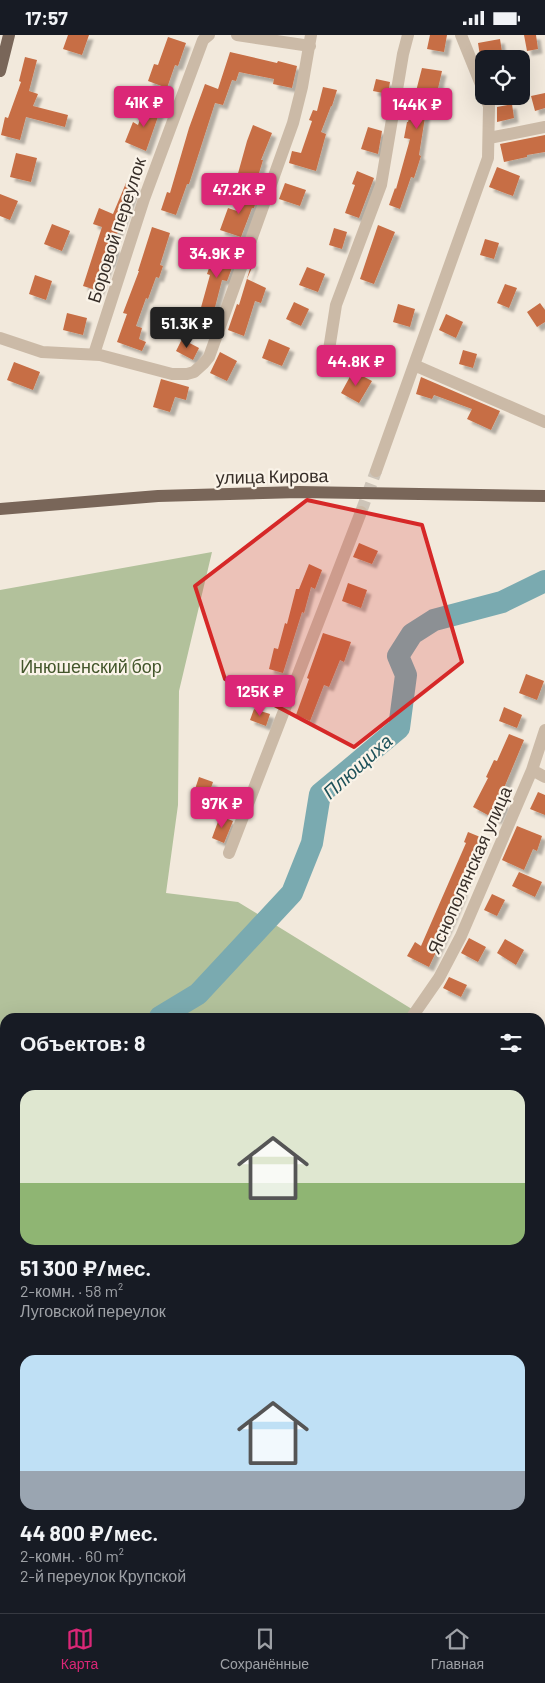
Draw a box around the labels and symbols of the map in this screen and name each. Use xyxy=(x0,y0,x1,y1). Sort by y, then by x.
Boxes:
pin: 41K ₽ xyxy=(109,86,179,128)
pin: 144K ₽ xyxy=(376,87,458,130)
street label: Боровой переулок xyxy=(82,154,150,306)
pin: 47.2K ₽ xyxy=(193,173,285,215)
pin: 34.9K ₽ xyxy=(171,237,263,279)
pin: 51.3K ₽ xyxy=(141,307,233,349)
pin: 44.8K ₽ xyxy=(310,345,402,387)
street label: улица Кирова xyxy=(215,464,330,488)
park label: Инюшенский бор xyxy=(20,655,162,677)
pin: 125K ₽ xyxy=(219,675,301,717)
water label: Плющиха xyxy=(318,729,396,803)
street label: Яснополянская улица xyxy=(422,782,516,957)
pin: 97K ₽ xyxy=(187,787,257,829)

